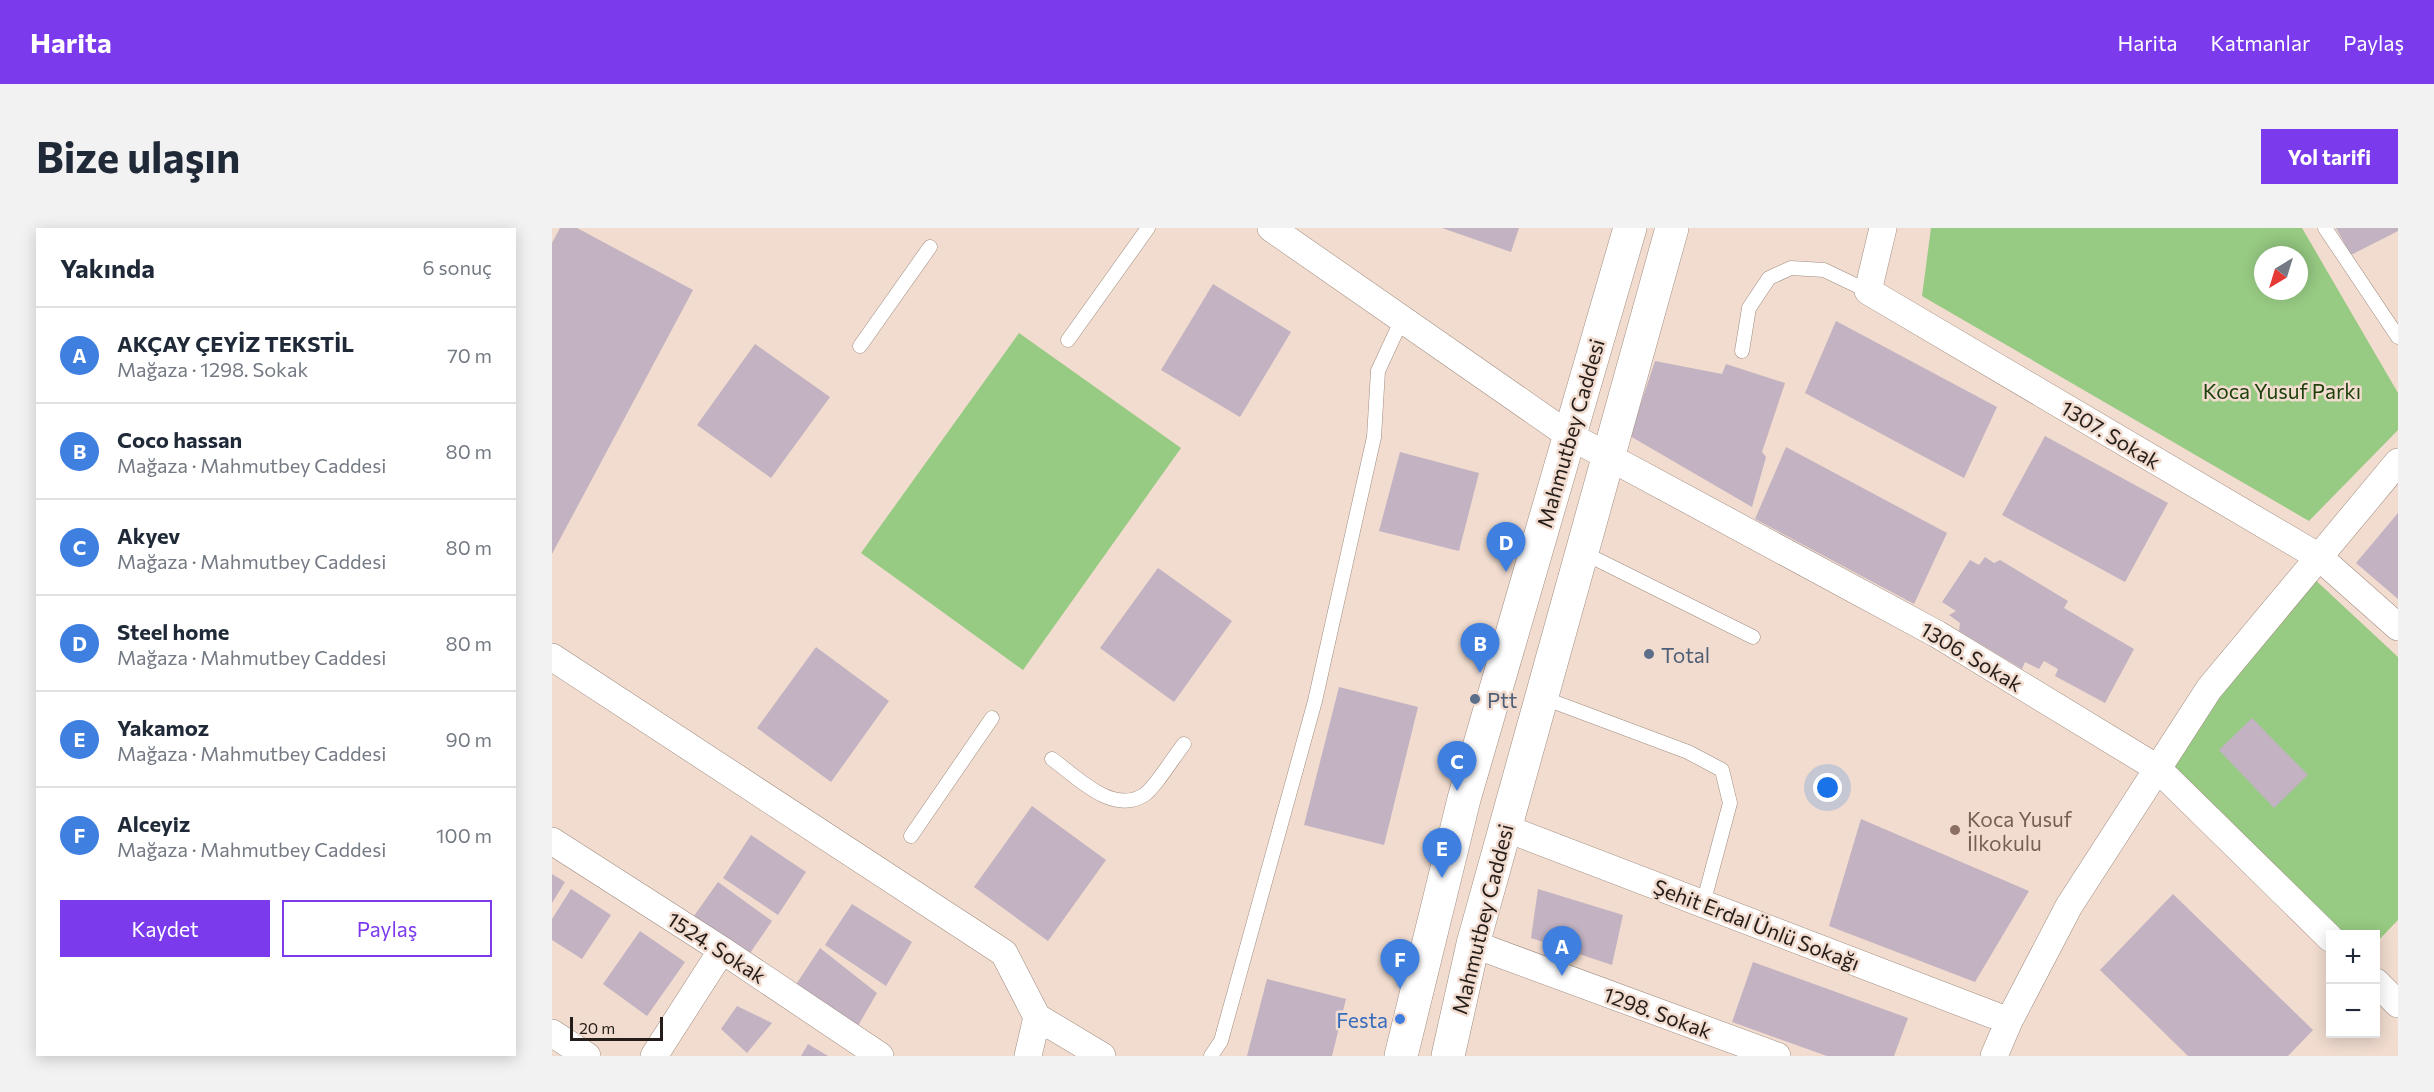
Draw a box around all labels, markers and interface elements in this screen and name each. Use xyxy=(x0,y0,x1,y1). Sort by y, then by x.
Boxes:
text: Harita xyxy=(30,25,112,59)
text: Harita xyxy=(2117,30,2178,55)
text: Katmanlar xyxy=(2211,30,2310,55)
text: Paylaş xyxy=(2343,30,2404,55)
button: Yol tarifi xyxy=(2261,129,2398,184)
text: Bize ulaşın xyxy=(36,130,240,182)
north arrow xyxy=(2254,246,2308,300)
text: Yakında xyxy=(60,252,155,283)
text: 6 sonuç xyxy=(422,255,492,279)
text: AKÇAY ÇEYİZ TEKSTİL xyxy=(117,330,354,357)
street label: Mahmutbey Caddesi xyxy=(1531,336,1609,530)
text: A xyxy=(72,343,87,367)
text: 70 m xyxy=(447,343,492,367)
text: Mağaza · 1298. Sokak xyxy=(117,357,308,381)
park label: Koca Yusuf Parkı xyxy=(2203,378,2361,403)
street label: 1307. Sokak xyxy=(2057,394,2165,474)
text: Coco hassan xyxy=(117,426,242,453)
text: B xyxy=(73,439,86,463)
text: 80 m xyxy=(446,439,492,463)
text: Mağaza · Mahmutbey Caddesi xyxy=(117,453,386,477)
text: Akyev xyxy=(117,522,180,549)
pin: D xyxy=(1486,522,1526,572)
text: C xyxy=(73,535,86,559)
text: 80 m xyxy=(446,535,492,559)
text: Mağaza · Mahmutbey Caddesi xyxy=(117,549,386,573)
street label: 1306. Sokak xyxy=(1916,616,2028,696)
text: Steel home xyxy=(117,618,229,645)
pin: B xyxy=(1460,624,1500,673)
text: D xyxy=(72,631,87,655)
text: 80 m xyxy=(446,631,492,655)
place label: Total xyxy=(1661,642,1710,667)
text: Mağaza · Mahmutbey Caddesi xyxy=(117,645,386,669)
marker: Total xyxy=(1642,647,1656,661)
place label: Ptt xyxy=(1487,687,1517,712)
marker: Ptt xyxy=(1468,692,1482,706)
text: Yakamoz xyxy=(117,714,209,741)
text: E xyxy=(74,727,85,751)
text: 90 m xyxy=(446,727,492,751)
text: Mağaza · Mahmutbey Caddesi xyxy=(117,741,386,765)
pin: C xyxy=(1438,742,1476,791)
your location xyxy=(1813,773,1842,802)
place label: Koca Yusuf İlkokulu xyxy=(1967,806,2073,855)
text: Alceyiz xyxy=(117,810,190,837)
street label: Mahmutbey Caddesi xyxy=(1446,821,1518,1017)
text: F xyxy=(74,823,85,847)
text: 100 m xyxy=(436,823,492,847)
marker: Koca Yusuf İlkokulu xyxy=(1948,823,1962,837)
pin: E xyxy=(1422,828,1462,878)
text: Mağaza · Mahmutbey Caddesi xyxy=(117,837,386,861)
street label: Şehit Erdal Ünlü Sokağı xyxy=(1650,873,1864,975)
button: Kaydet xyxy=(60,900,270,957)
button: Paylaş xyxy=(282,900,492,957)
street label: 1524. Sokak xyxy=(663,906,771,988)
pin: A xyxy=(1542,926,1582,976)
map controls xyxy=(2326,930,2380,1038)
button: + xyxy=(2326,930,2380,984)
pin: F xyxy=(1380,940,1420,989)
street label: 1298. Sokak xyxy=(1600,981,1716,1043)
button: − xyxy=(2326,984,2380,1038)
place label: Festa xyxy=(1336,1007,1388,1032)
marker: Festa xyxy=(1393,1012,1407,1026)
scale bar xyxy=(570,1014,663,1042)
text: 20 m xyxy=(579,1018,615,1037)

